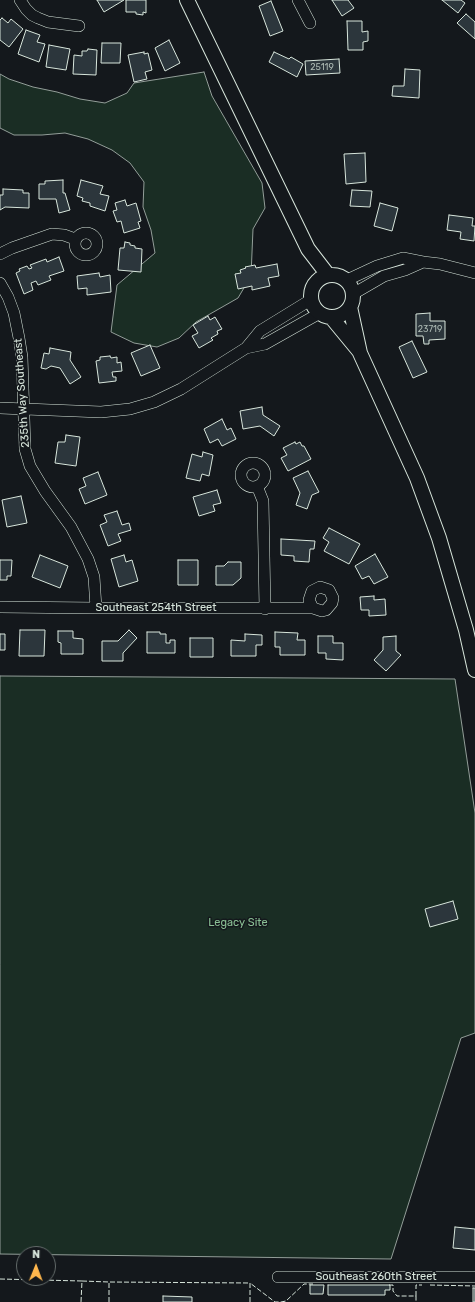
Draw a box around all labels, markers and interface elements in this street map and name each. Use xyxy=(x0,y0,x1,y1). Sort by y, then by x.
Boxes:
house number: 25119 xyxy=(310,62,334,72)
house number: 23719 xyxy=(418,324,442,334)
street label: 235th Way Southeast xyxy=(12,338,32,448)
street label: Southeast 254th Street xyxy=(96,601,216,615)
park label: Legacy Site xyxy=(208,916,268,930)
north arrow xyxy=(16,1246,56,1286)
text: N xyxy=(32,1248,40,1261)
street label: Southeast 260th Street xyxy=(315,1270,437,1284)

